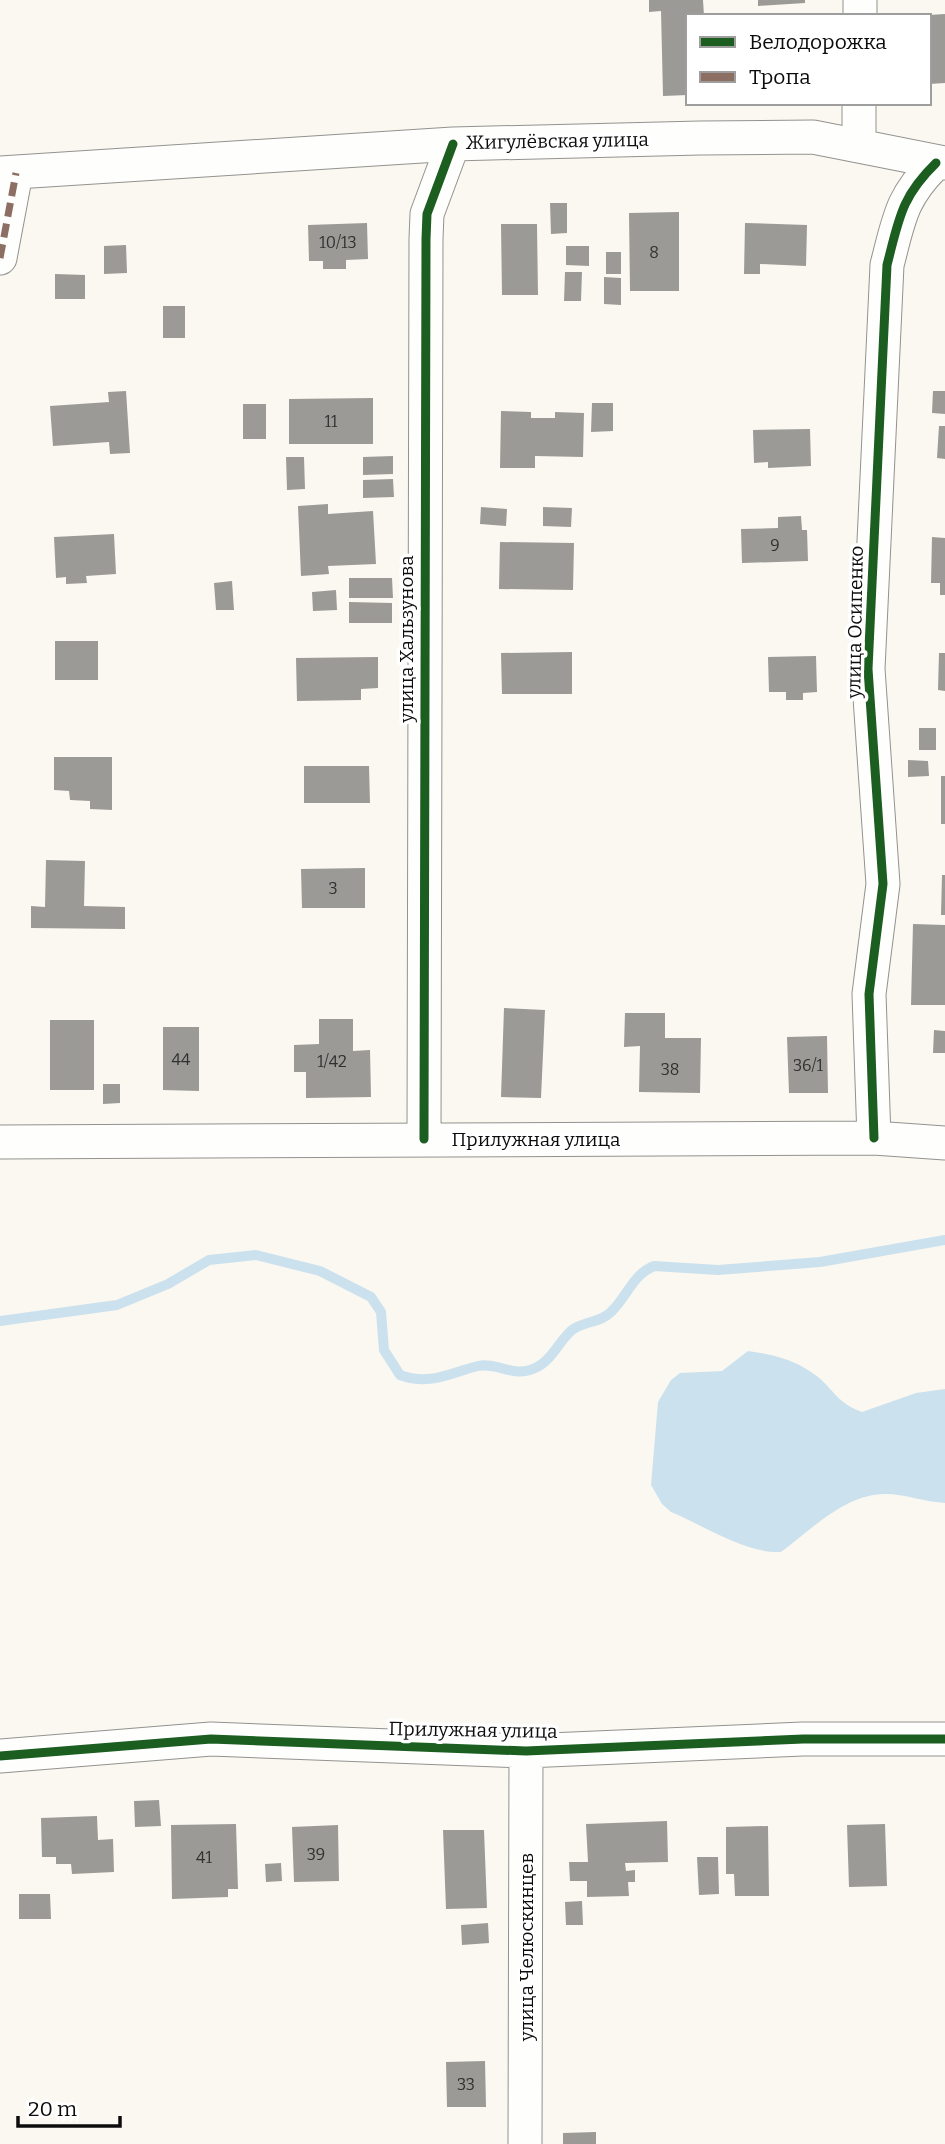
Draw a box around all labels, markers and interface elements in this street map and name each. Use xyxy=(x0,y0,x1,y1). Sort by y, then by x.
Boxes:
legend xyxy=(686,14,931,105)
text: Велодорожка xyxy=(749,29,887,55)
text: Тропа xyxy=(749,64,811,90)
street label: Жигулёвская улица xyxy=(465,128,649,154)
house number: 10/13 xyxy=(319,233,357,252)
house number: 8 xyxy=(649,243,659,262)
house number: 11 xyxy=(325,412,338,431)
house number: 9 xyxy=(770,536,780,555)
street label: улица Осипенко xyxy=(842,545,868,700)
street label: улица Хальзунова xyxy=(395,555,418,724)
house number: 3 xyxy=(328,879,338,898)
house number: 44 xyxy=(172,1050,191,1069)
house number: 1/42 xyxy=(317,1052,347,1071)
house number: 36/1 xyxy=(793,1056,824,1075)
house number: 38 xyxy=(661,1060,679,1079)
street label: Прилужная улица xyxy=(452,1128,621,1151)
street label: Прилужная улица xyxy=(388,1717,558,1743)
house number: 39 xyxy=(307,1845,325,1864)
house number: 41 xyxy=(196,1848,212,1867)
street label: улица Челюскинцев xyxy=(515,1853,538,2042)
house number: 33 xyxy=(457,2075,475,2094)
scale bar xyxy=(18,2084,119,2128)
text: 20 m xyxy=(28,2096,77,2122)

